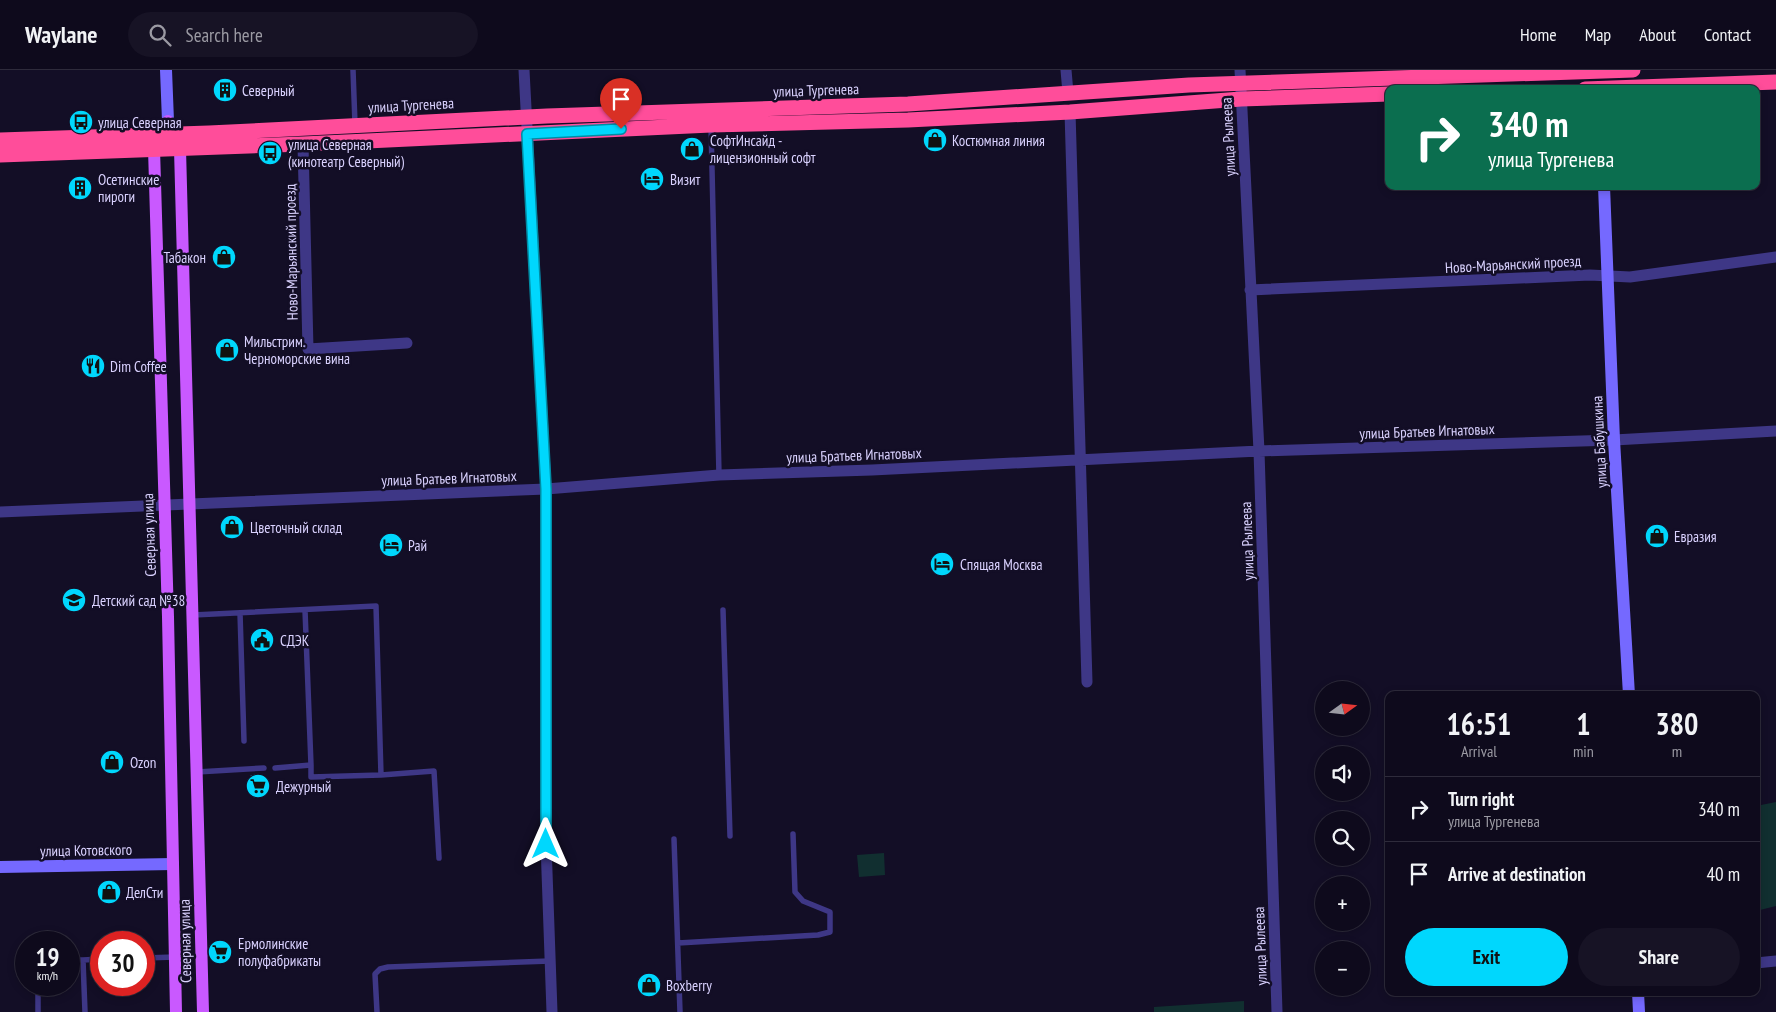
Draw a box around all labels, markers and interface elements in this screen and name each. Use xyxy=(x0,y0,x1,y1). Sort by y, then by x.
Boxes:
search box xyxy=(128,12,478,57)
text: Waylane xyxy=(25,19,98,50)
icon: search xyxy=(146,21,174,49)
text: Search here xyxy=(186,23,263,47)
text: Home xyxy=(1520,23,1557,46)
text: Map xyxy=(1585,23,1611,46)
text: About xyxy=(1639,23,1676,46)
text: Contact xyxy=(1704,23,1751,46)
building icon: Северный xyxy=(212,77,238,103)
pin xyxy=(600,78,642,129)
street label: улица Тургенева xyxy=(773,79,859,101)
place label: Северный xyxy=(242,81,295,100)
icon: arrive xyxy=(607,85,635,113)
street label: улица Тургенева xyxy=(368,93,454,117)
street label: улица Рылеева xyxy=(1216,97,1240,177)
text: 340 m xyxy=(1488,101,1569,147)
icon: right xyxy=(1405,105,1470,170)
bus stop icon: улица Северная xyxy=(68,109,94,135)
place label: улица Северная xyxy=(98,113,182,132)
shop icon: Костюмная линия xyxy=(922,127,948,153)
place label: СофтИнсайд - лицензионный софт xyxy=(709,131,816,167)
place label: Костюмная линия xyxy=(952,131,1045,150)
place label: улица Северная (кинотеатр Северный) xyxy=(288,135,405,171)
shop icon: СофтИнсайд - лицензионный софт xyxy=(679,136,705,162)
bus stop icon: улица Северная (кинотеатр Северный) xyxy=(257,140,283,166)
text: улица Тургенева xyxy=(1488,145,1614,173)
hotel icon: Визит xyxy=(639,166,665,192)
place label: Осетинские пироги xyxy=(98,170,159,206)
place label: Визит xyxy=(670,170,701,189)
building icon: Осетинские пироги xyxy=(67,175,93,201)
street label: Ново-Марьянский проезд xyxy=(280,183,302,320)
shop icon: Табакон xyxy=(211,244,237,270)
place label: Табакон xyxy=(163,248,206,267)
street label: Ново-Марьянский проезд xyxy=(1444,251,1582,277)
place label: Мильстрим. Черноморские вина xyxy=(244,332,350,368)
shop icon: Мильстрим. Черноморские вина xyxy=(214,337,240,363)
restaurant icon: Dim Coffee xyxy=(80,353,106,379)
place label: Dim Coffee xyxy=(110,357,167,376)
street label: улица Бабушкина xyxy=(1587,395,1611,489)
street label: улица Братьев Игнатовых xyxy=(1359,419,1495,443)
street label: улица Братьев Игнатовых xyxy=(786,443,922,467)
street label: улица Братьев Игнатовых xyxy=(381,466,517,490)
street label: Северная улица xyxy=(138,493,160,577)
street label: улица Рылеева xyxy=(1236,501,1258,581)
shop icon: Цветочный склад xyxy=(219,514,245,540)
place label: Цветочный склад xyxy=(250,518,342,537)
shop icon: Евразия xyxy=(1644,523,1670,549)
place label: Евразия xyxy=(1674,527,1717,546)
hotel icon: Рай xyxy=(378,532,404,558)
place label: Рай xyxy=(408,536,427,555)
hotel icon: Спящая Москва xyxy=(929,551,955,577)
place label: Спящая Москва xyxy=(960,555,1042,574)
school or university icon: Детский сад №38 xyxy=(61,587,87,613)
place label: Детский сад №38 xyxy=(92,591,185,610)
public building icon: СДЭК xyxy=(249,627,275,653)
place label: СДЭК xyxy=(280,631,310,650)
north arrow xyxy=(1315,681,1370,736)
map controls xyxy=(1315,681,1370,996)
text: 16:51 xyxy=(1447,704,1511,743)
text: 1 xyxy=(1576,704,1591,743)
text: 380 xyxy=(1655,704,1698,743)
text: Arrival xyxy=(1461,741,1497,761)
text: min xyxy=(1573,741,1594,761)
text: m xyxy=(1672,741,1682,761)
button: sound xyxy=(1315,746,1370,801)
shop icon: Ozon xyxy=(99,749,125,775)
place label: Ozon xyxy=(130,753,156,772)
supermarket icon: Дежурный xyxy=(245,773,271,799)
place label: Дежурный xyxy=(276,777,331,796)
text: Turn right xyxy=(1448,787,1514,811)
icon: right xyxy=(1405,795,1433,823)
text: 340 m xyxy=(1698,797,1740,821)
button: search xyxy=(1315,811,1370,866)
text: улица Тургенева xyxy=(1448,811,1540,831)
position arrow xyxy=(519,817,571,869)
street label: улица Котовского xyxy=(40,840,132,860)
icon: arrive xyxy=(1405,860,1433,888)
text: Arrive at destination xyxy=(1448,862,1586,886)
text: 40 m xyxy=(1707,862,1740,886)
button: + xyxy=(1315,876,1370,931)
shop icon: ДелСти xyxy=(96,879,122,905)
place label: ДелСти xyxy=(126,883,163,902)
street label: Северная улица xyxy=(175,899,195,983)
street label: улица Рылеева xyxy=(1249,906,1271,986)
button: Exit xyxy=(1405,928,1568,986)
button: Share xyxy=(1578,928,1740,986)
speed limit sign: 30 xyxy=(90,931,155,996)
place label: Ермолинские полуфабрикаты xyxy=(238,934,321,970)
supermarket icon: Ермолинские полуфабрикаты xyxy=(207,939,233,965)
text: 19 xyxy=(36,941,59,973)
button: − xyxy=(1315,941,1370,996)
text: km/h xyxy=(37,968,58,983)
shop icon: Boxberry xyxy=(636,972,662,998)
place label: Boxberry xyxy=(666,976,712,995)

